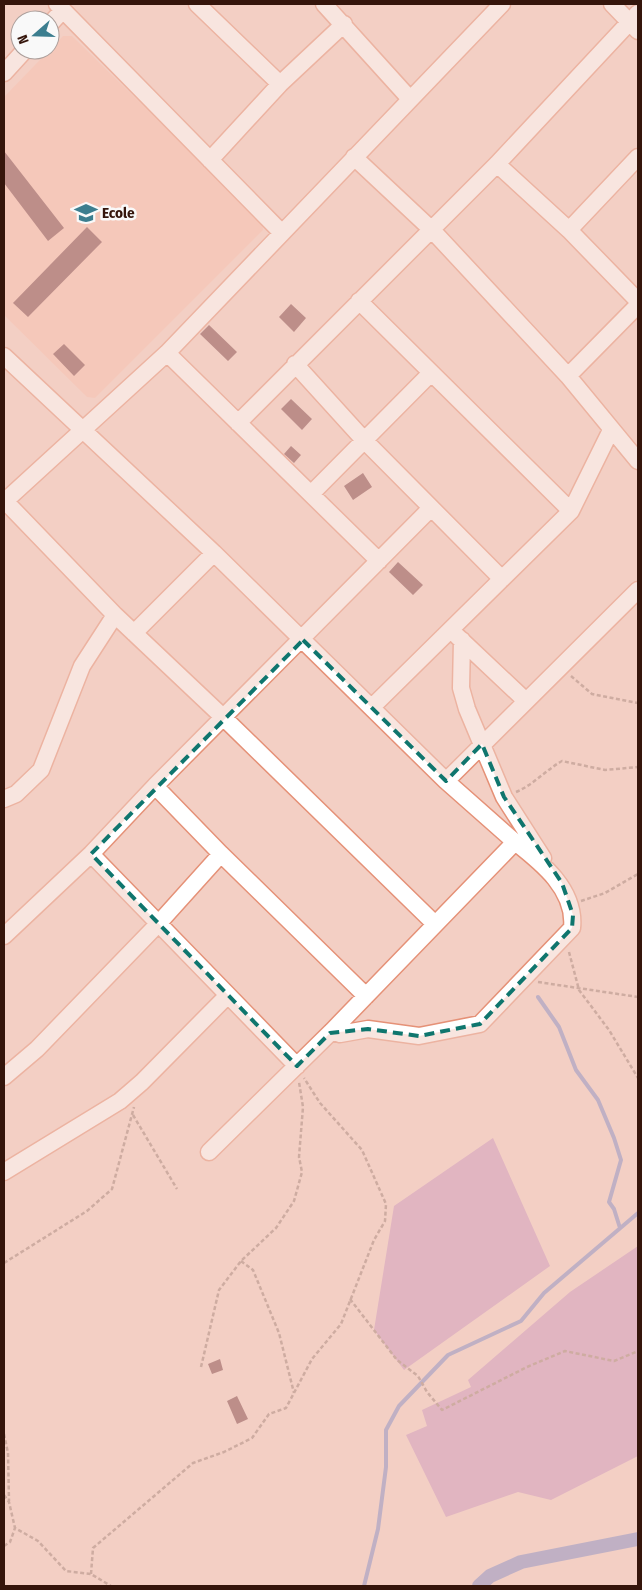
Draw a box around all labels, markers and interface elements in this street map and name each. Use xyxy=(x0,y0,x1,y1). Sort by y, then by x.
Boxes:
north arrow xyxy=(10,10,60,60)
text: N xyxy=(14,32,33,46)
school or university icon: Ecole xyxy=(73,200,99,226)
place label: Ecole xyxy=(102,204,135,222)

